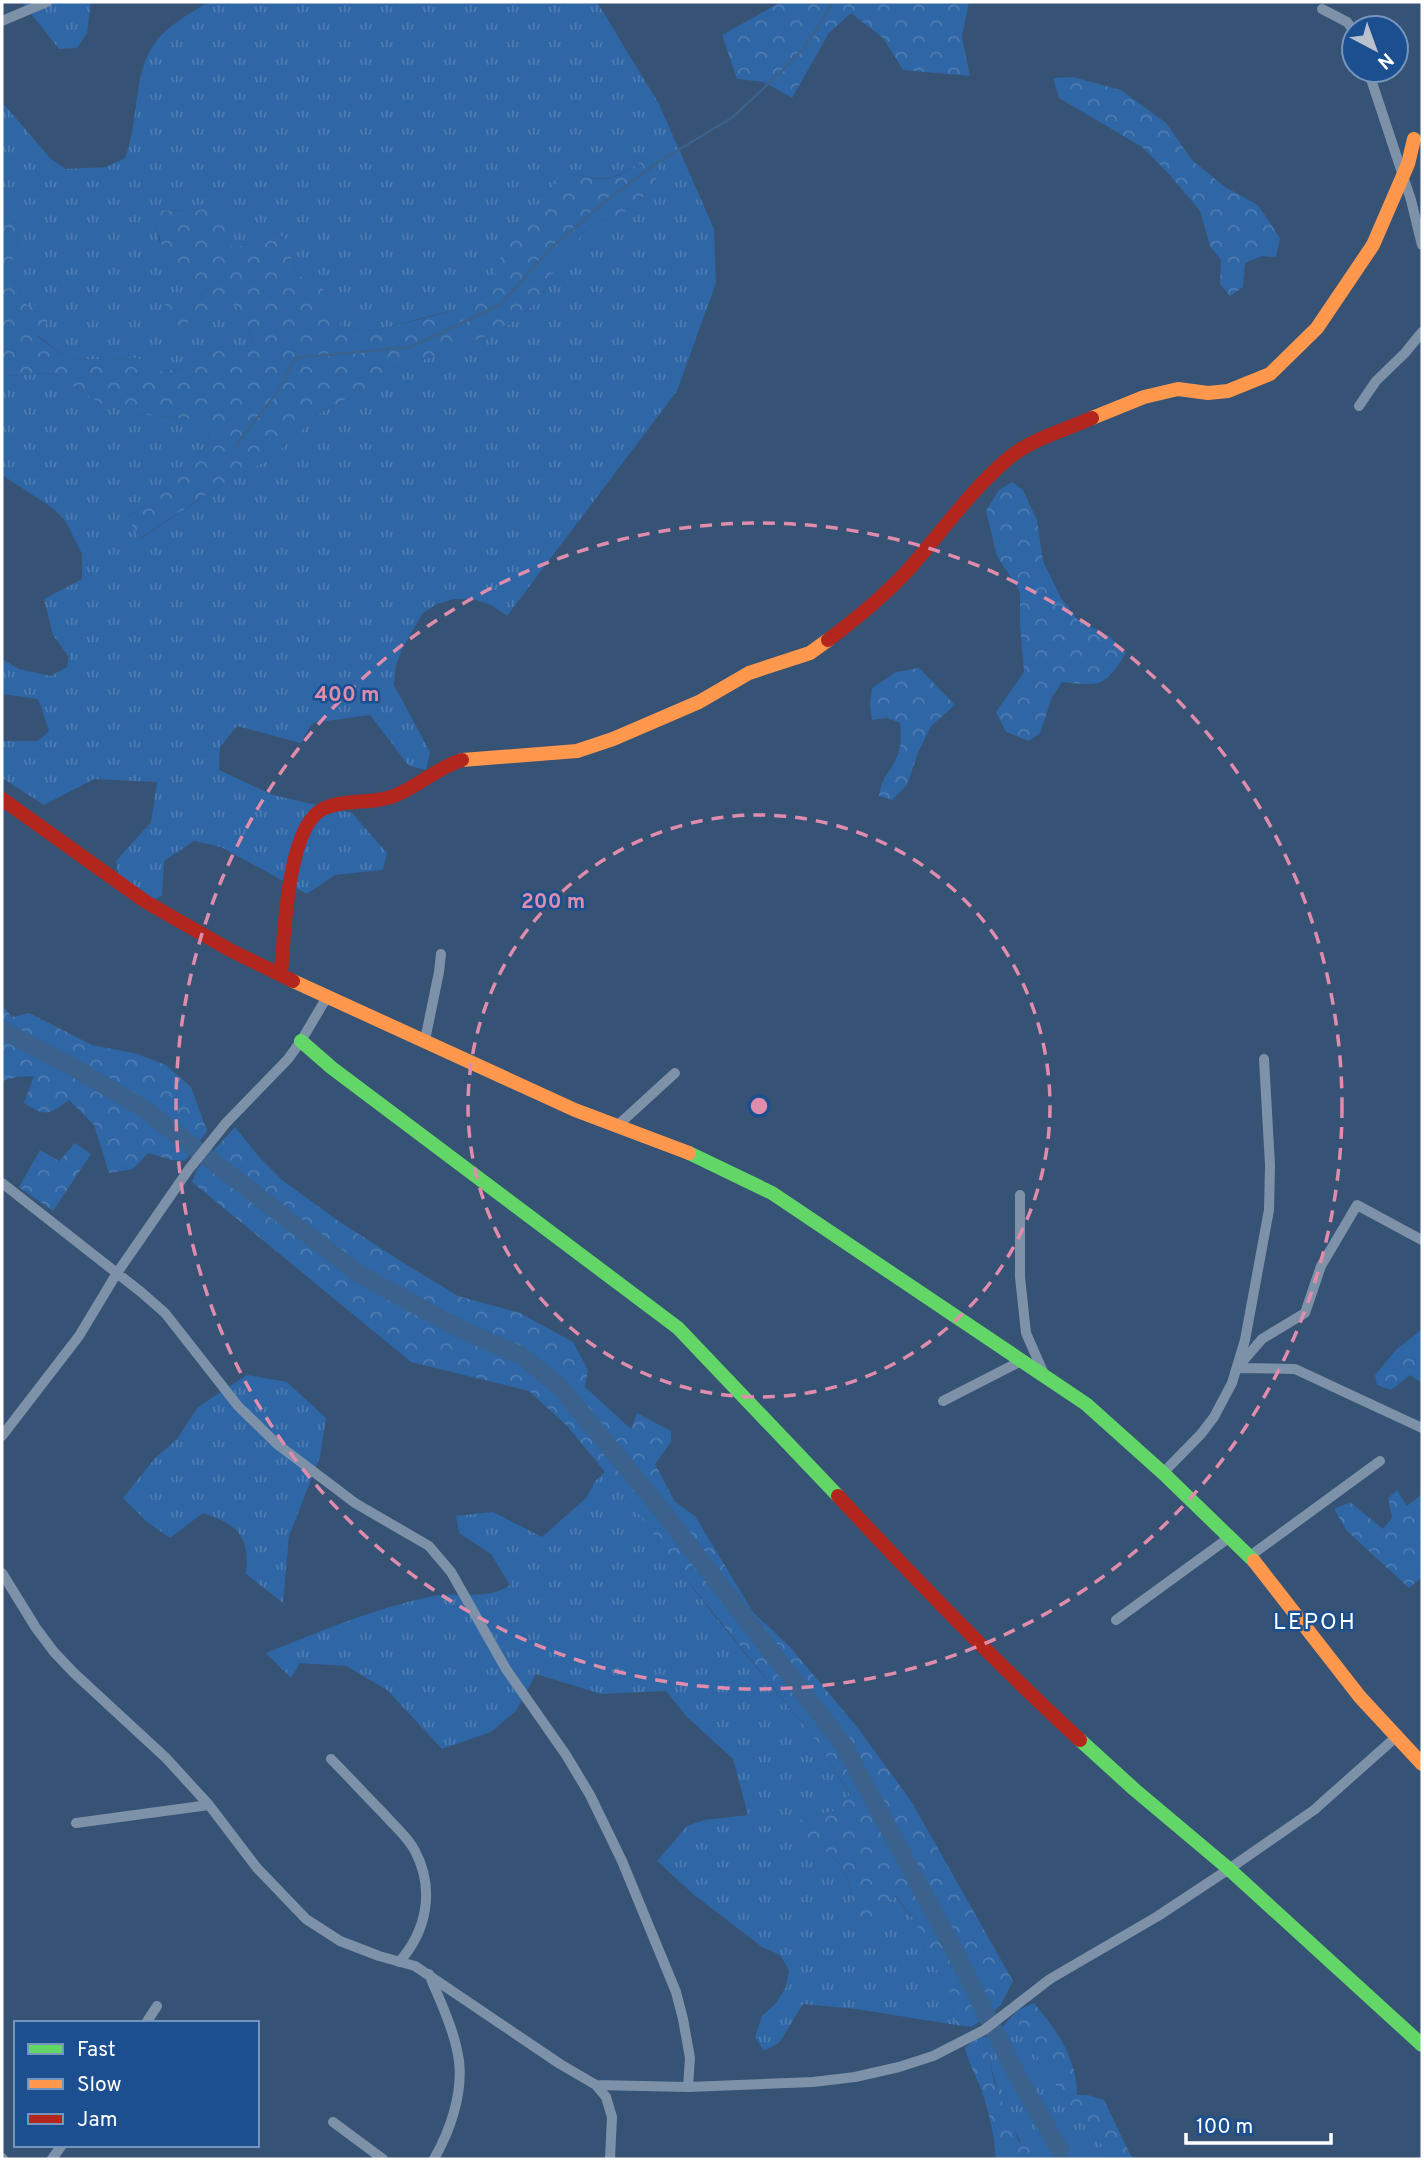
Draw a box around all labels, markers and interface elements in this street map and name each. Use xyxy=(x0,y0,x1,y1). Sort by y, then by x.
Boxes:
north arrow xyxy=(1340,14,1410,84)
text: N xyxy=(1372,47,1398,74)
text: 400 m xyxy=(315,682,379,709)
text: 200 m xyxy=(521,889,585,916)
centre of rings xyxy=(747,1094,771,1118)
district label: LEPOH xyxy=(1273,1609,1357,1638)
legend xyxy=(14,2021,259,2147)
text: Fast xyxy=(77,2037,116,2064)
text: Slow xyxy=(77,2072,122,2099)
scale bar xyxy=(1186,2102,1331,2146)
text: Jam xyxy=(77,2107,118,2134)
text: 100 m xyxy=(1196,2114,1253,2141)

